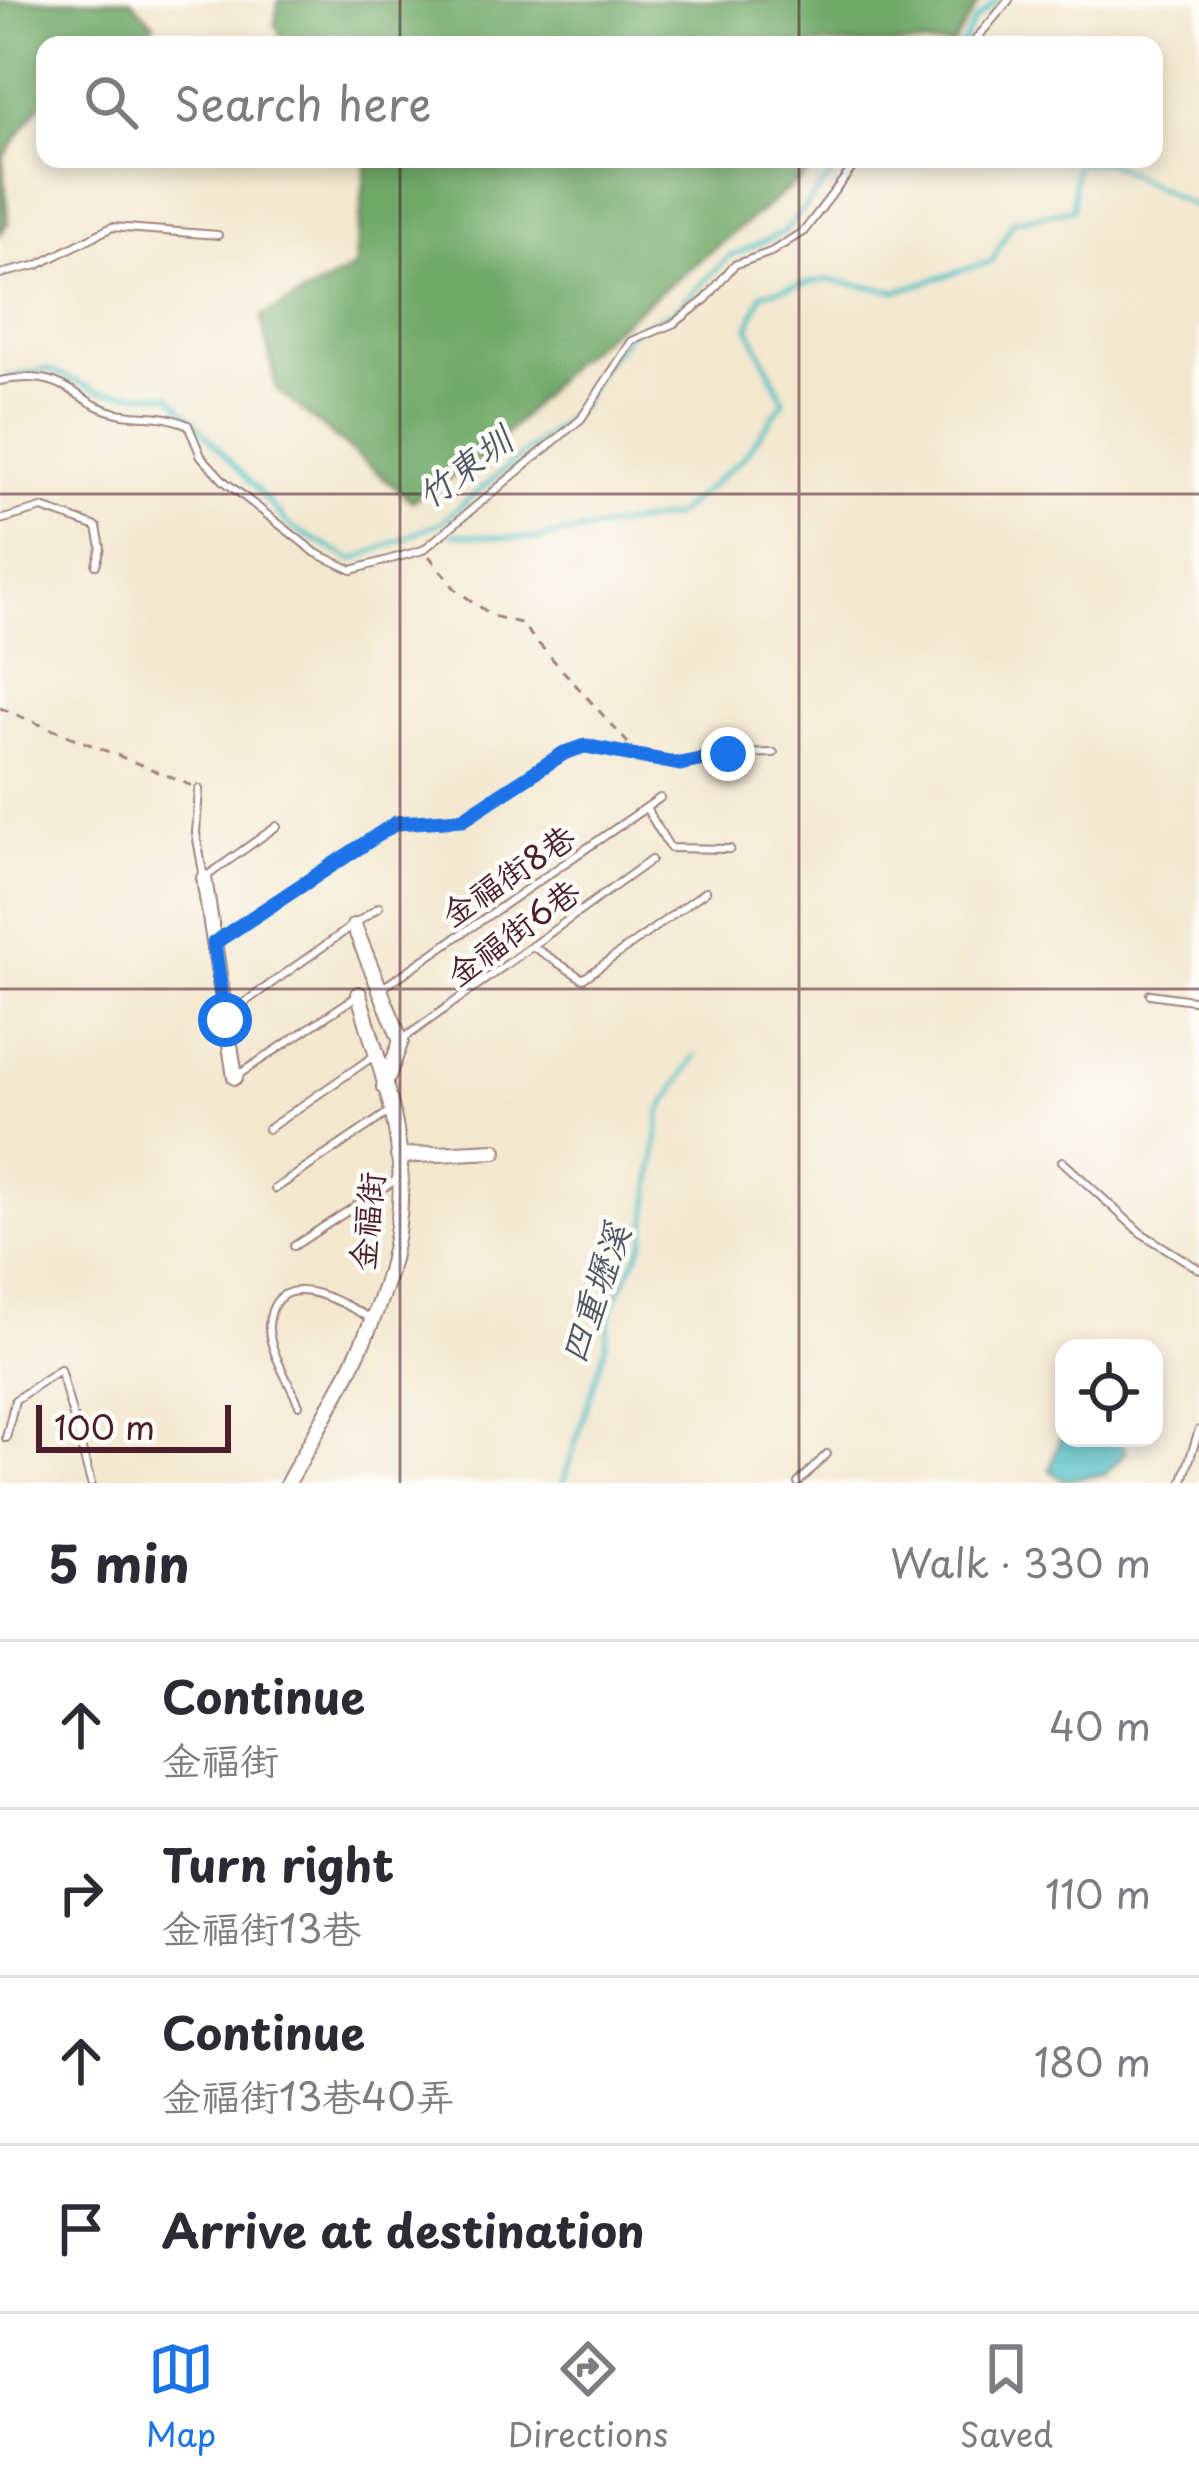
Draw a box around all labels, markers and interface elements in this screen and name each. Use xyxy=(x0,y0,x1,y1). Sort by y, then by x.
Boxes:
search box xyxy=(36,36,1163,168)
text: Search here xyxy=(174,68,431,136)
icon: search xyxy=(78,69,144,135)
water label: 竹東圳 xyxy=(404,410,526,520)
route end xyxy=(701,727,755,781)
street label: 金福街8巷 xyxy=(430,811,584,937)
street label: 金福街6巷 xyxy=(435,865,589,997)
route start xyxy=(198,993,252,1047)
street label: 金福街 xyxy=(335,1169,395,1273)
water label: 四重壢溪 xyxy=(544,1214,643,1370)
map controls xyxy=(1055,1339,1163,1447)
button: locate xyxy=(1055,1339,1163,1447)
scale bar xyxy=(36,1399,231,1452)
text: 100 m xyxy=(54,1401,155,1451)
text: 5 min xyxy=(48,1523,190,1600)
text: Walk · 330 m xyxy=(890,1532,1151,1591)
text: Continue xyxy=(162,1661,365,1729)
icon: ahead xyxy=(48,1692,114,1758)
text: 40 m xyxy=(1049,1695,1151,1754)
text: 金福街 xyxy=(162,1729,279,1788)
text: Turn right xyxy=(162,1829,394,1897)
icon: right xyxy=(48,1860,114,1926)
text: 110 m xyxy=(1045,1863,1151,1922)
text: 金福街13巷 xyxy=(162,1897,361,1956)
text: Continue xyxy=(162,1997,365,2065)
icon: ahead xyxy=(48,2028,114,2094)
text: 180 m xyxy=(1034,2031,1151,2090)
text: 金福街13巷40弄 xyxy=(162,2065,455,2124)
text: Arrive at destination xyxy=(162,2195,645,2263)
icon: arrive xyxy=(48,2196,114,2262)
tab: Map xyxy=(146,2336,216,2458)
tab: Directions xyxy=(508,2336,668,2458)
tab: Saved xyxy=(960,2336,1053,2458)

